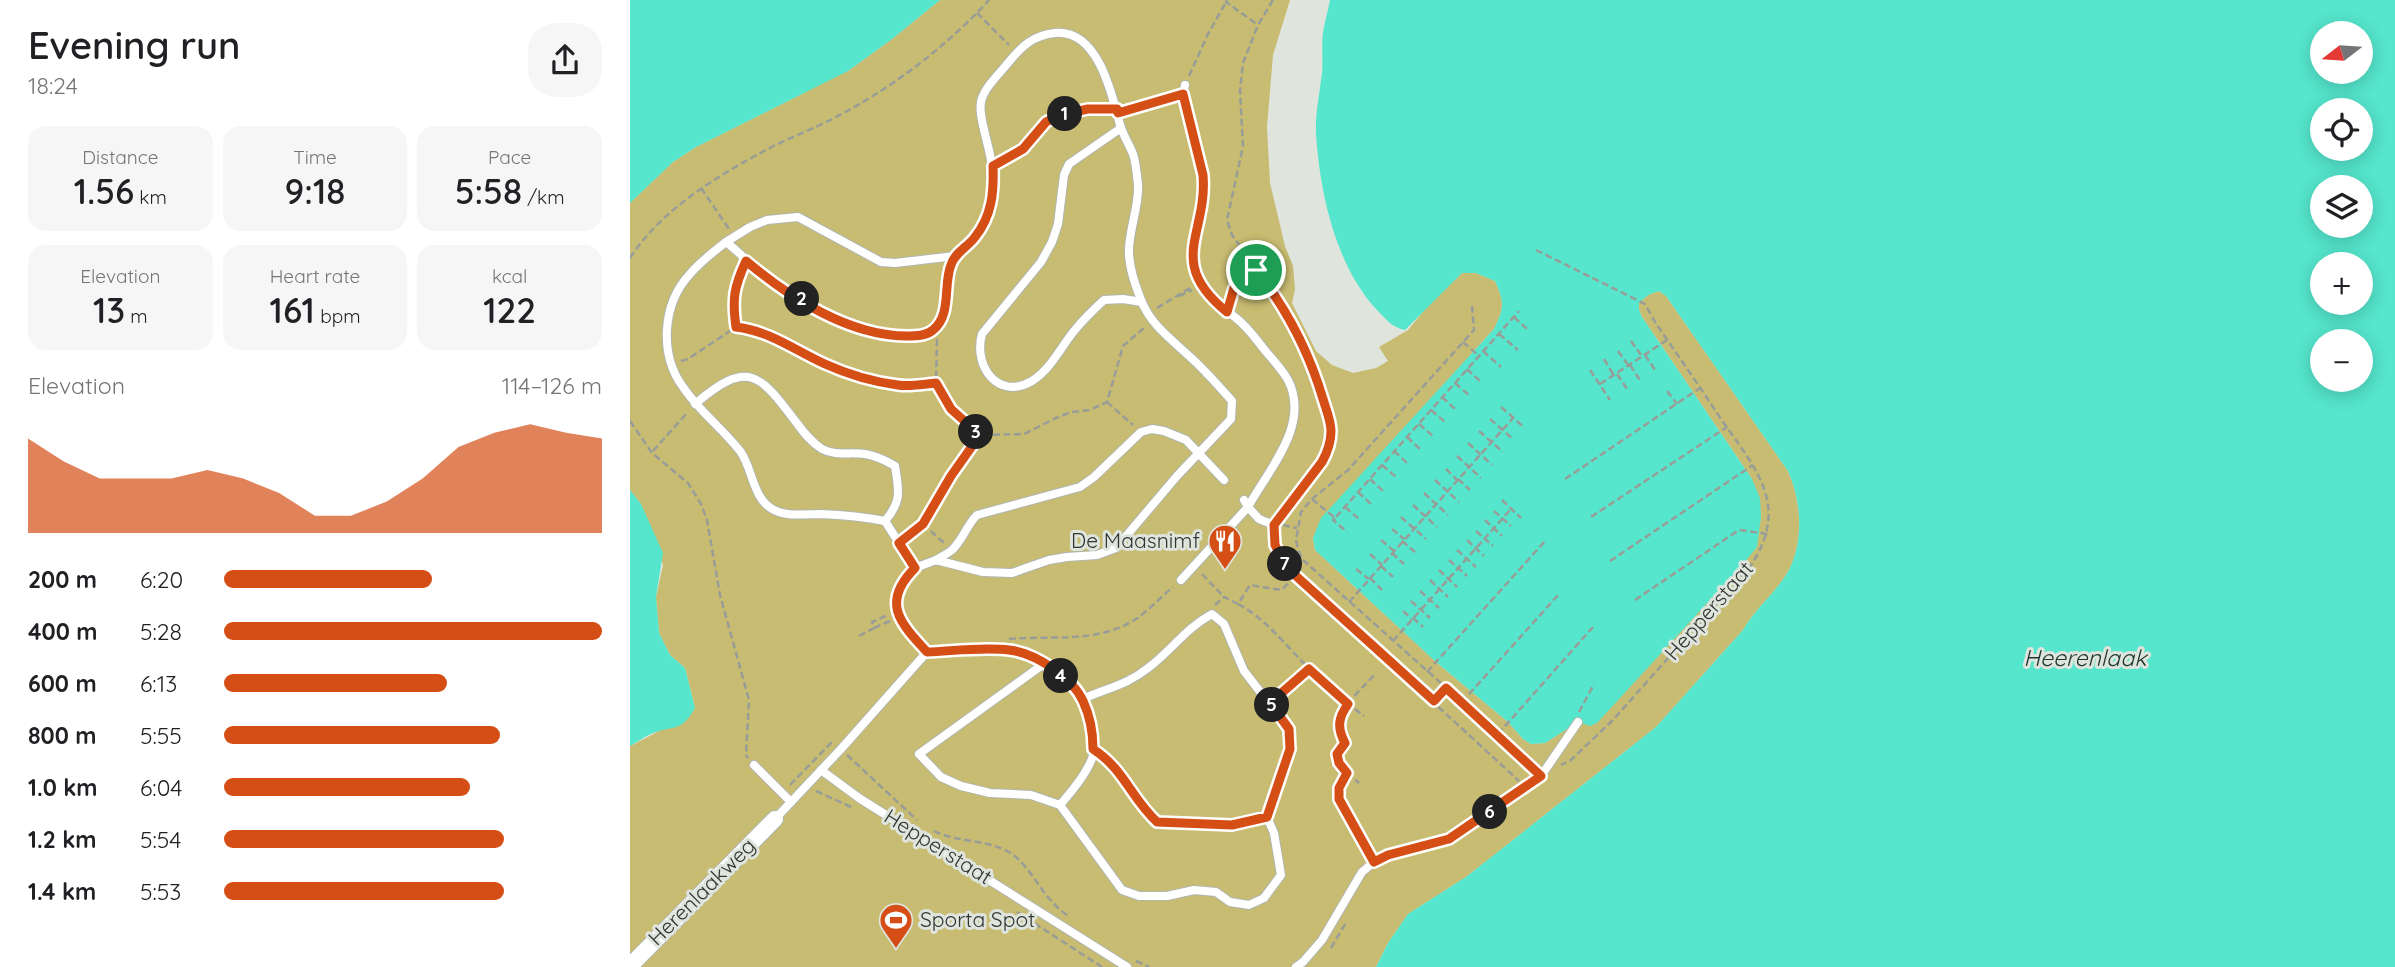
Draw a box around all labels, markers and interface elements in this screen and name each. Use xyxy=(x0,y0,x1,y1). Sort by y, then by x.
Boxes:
text: Evening run xyxy=(28,21,241,69)
north arrow xyxy=(2310,21,2373,84)
map controls xyxy=(2310,21,2373,392)
button: share xyxy=(528,23,602,97)
text: 18:24 xyxy=(28,71,78,100)
pin: 1 xyxy=(1048,96,1082,132)
button: locate xyxy=(2310,98,2373,161)
text: 1 xyxy=(1061,101,1068,125)
text: Distance xyxy=(82,145,158,169)
text: Time xyxy=(293,145,337,169)
text: Pace xyxy=(488,145,531,169)
text: 1.56 xyxy=(74,169,134,213)
text: 9:18 xyxy=(285,169,345,213)
text: 5:58 xyxy=(455,169,522,213)
button: layers xyxy=(2310,175,2373,238)
text: km xyxy=(134,185,167,209)
text: /km xyxy=(522,185,565,209)
pin xyxy=(1226,240,1286,300)
icon: arrive xyxy=(1237,251,1275,289)
button: + xyxy=(2310,252,2373,315)
text: Elevation xyxy=(80,264,160,288)
text: Heart rate xyxy=(270,264,360,288)
text: kcal xyxy=(492,264,527,288)
pin: 2 xyxy=(784,282,820,316)
text: 2 xyxy=(796,286,807,310)
text: 13 xyxy=(93,288,125,332)
text: 161 xyxy=(269,288,315,332)
text: 122 xyxy=(483,288,536,332)
text: m xyxy=(125,304,148,328)
text: bpm xyxy=(315,304,361,328)
button: − xyxy=(2310,329,2373,392)
text: Elevation xyxy=(28,371,125,400)
text: 114–126 m xyxy=(502,371,602,400)
pin: 3 xyxy=(958,414,994,450)
text: 3 xyxy=(970,419,981,443)
restaurant icon: De Maasnimf xyxy=(1206,522,1244,571)
place label: De Maasnimf xyxy=(1071,527,1200,553)
pin: 7 xyxy=(1268,546,1302,582)
text: 7 xyxy=(1279,551,1290,575)
street label: Hepperstaat xyxy=(1658,556,1758,665)
text: 200 m xyxy=(28,565,97,594)
text: 6:20 xyxy=(140,565,183,594)
text: 400 m xyxy=(28,617,97,646)
text: 5:28 xyxy=(140,617,182,646)
water label: Heerenlaak xyxy=(2024,643,2148,672)
pin: 4 xyxy=(1044,658,1078,694)
text: 4 xyxy=(1055,663,1066,687)
text: 600 m xyxy=(28,669,97,698)
text: 6:13 xyxy=(140,669,177,698)
pin: 5 xyxy=(1254,688,1290,722)
text: 5 xyxy=(1266,692,1277,716)
text: 800 m xyxy=(28,721,97,750)
text: 5:55 xyxy=(140,721,182,750)
text: 1.0 km xyxy=(28,773,98,802)
text: 6:04 xyxy=(140,773,182,802)
pin: 6 xyxy=(1472,794,1508,830)
text: 6 xyxy=(1484,799,1495,823)
street label: Hepperstaat xyxy=(880,803,997,890)
text: 1.2 km xyxy=(28,825,97,854)
text: 5:54 xyxy=(140,825,182,854)
street label: Herenlaakweg xyxy=(642,832,760,950)
text: 1.4 km xyxy=(28,877,96,906)
text: 5:53 xyxy=(140,877,181,906)
sports icon: Sporta Spot xyxy=(877,901,915,950)
place label: Sporta Spot xyxy=(920,906,1035,932)

